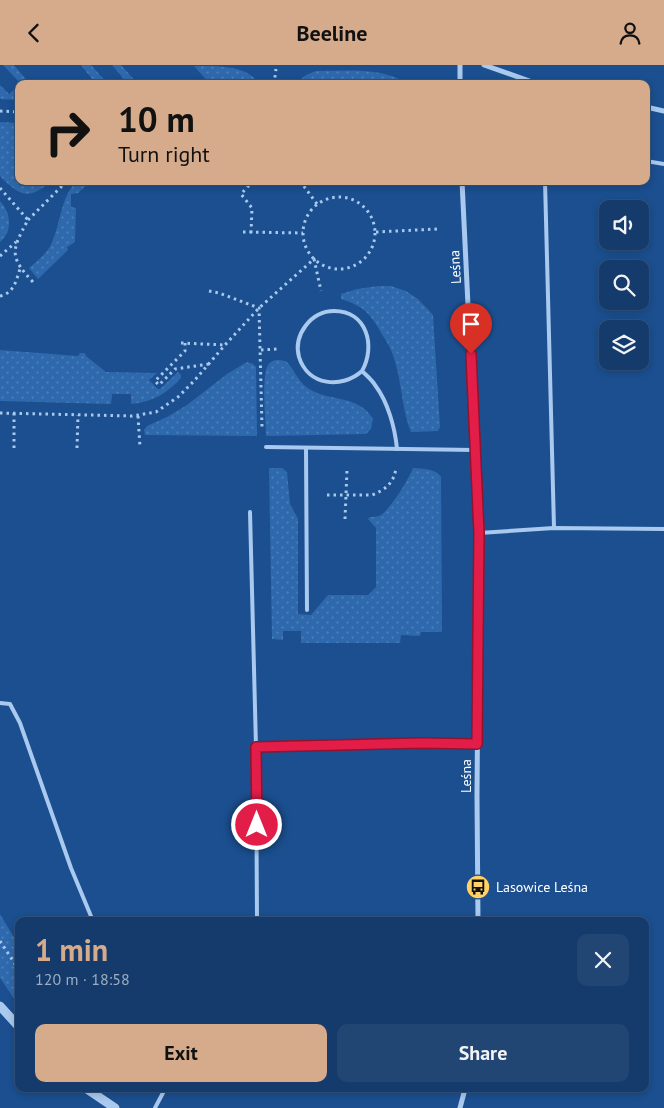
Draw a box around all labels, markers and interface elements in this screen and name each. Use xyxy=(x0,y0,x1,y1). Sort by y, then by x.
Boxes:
icon: back xyxy=(20,19,48,47)
text: Beeline xyxy=(297,19,367,47)
icon: person xyxy=(616,19,644,47)
text: 10 m xyxy=(118,96,195,142)
icon: right xyxy=(35,100,100,165)
text: Turn right xyxy=(118,140,210,168)
map controls xyxy=(599,200,649,370)
button: sound xyxy=(599,200,649,250)
street label: Leśna xyxy=(445,249,465,284)
button: search xyxy=(599,260,649,310)
pin xyxy=(450,303,492,354)
icon: arrive xyxy=(457,310,485,338)
button: layers xyxy=(599,320,649,370)
street label: Leśna xyxy=(457,759,475,793)
position arrow xyxy=(230,798,282,850)
bus stop icon: Lasowice Leśna xyxy=(465,874,491,900)
place label: Lasowice Leśna xyxy=(496,878,588,896)
text: 1 min xyxy=(35,930,108,969)
button: close xyxy=(577,934,629,986)
text: 120 m · 18:58 xyxy=(35,969,130,989)
button: Exit xyxy=(35,1024,327,1082)
button: Share xyxy=(337,1024,629,1082)

